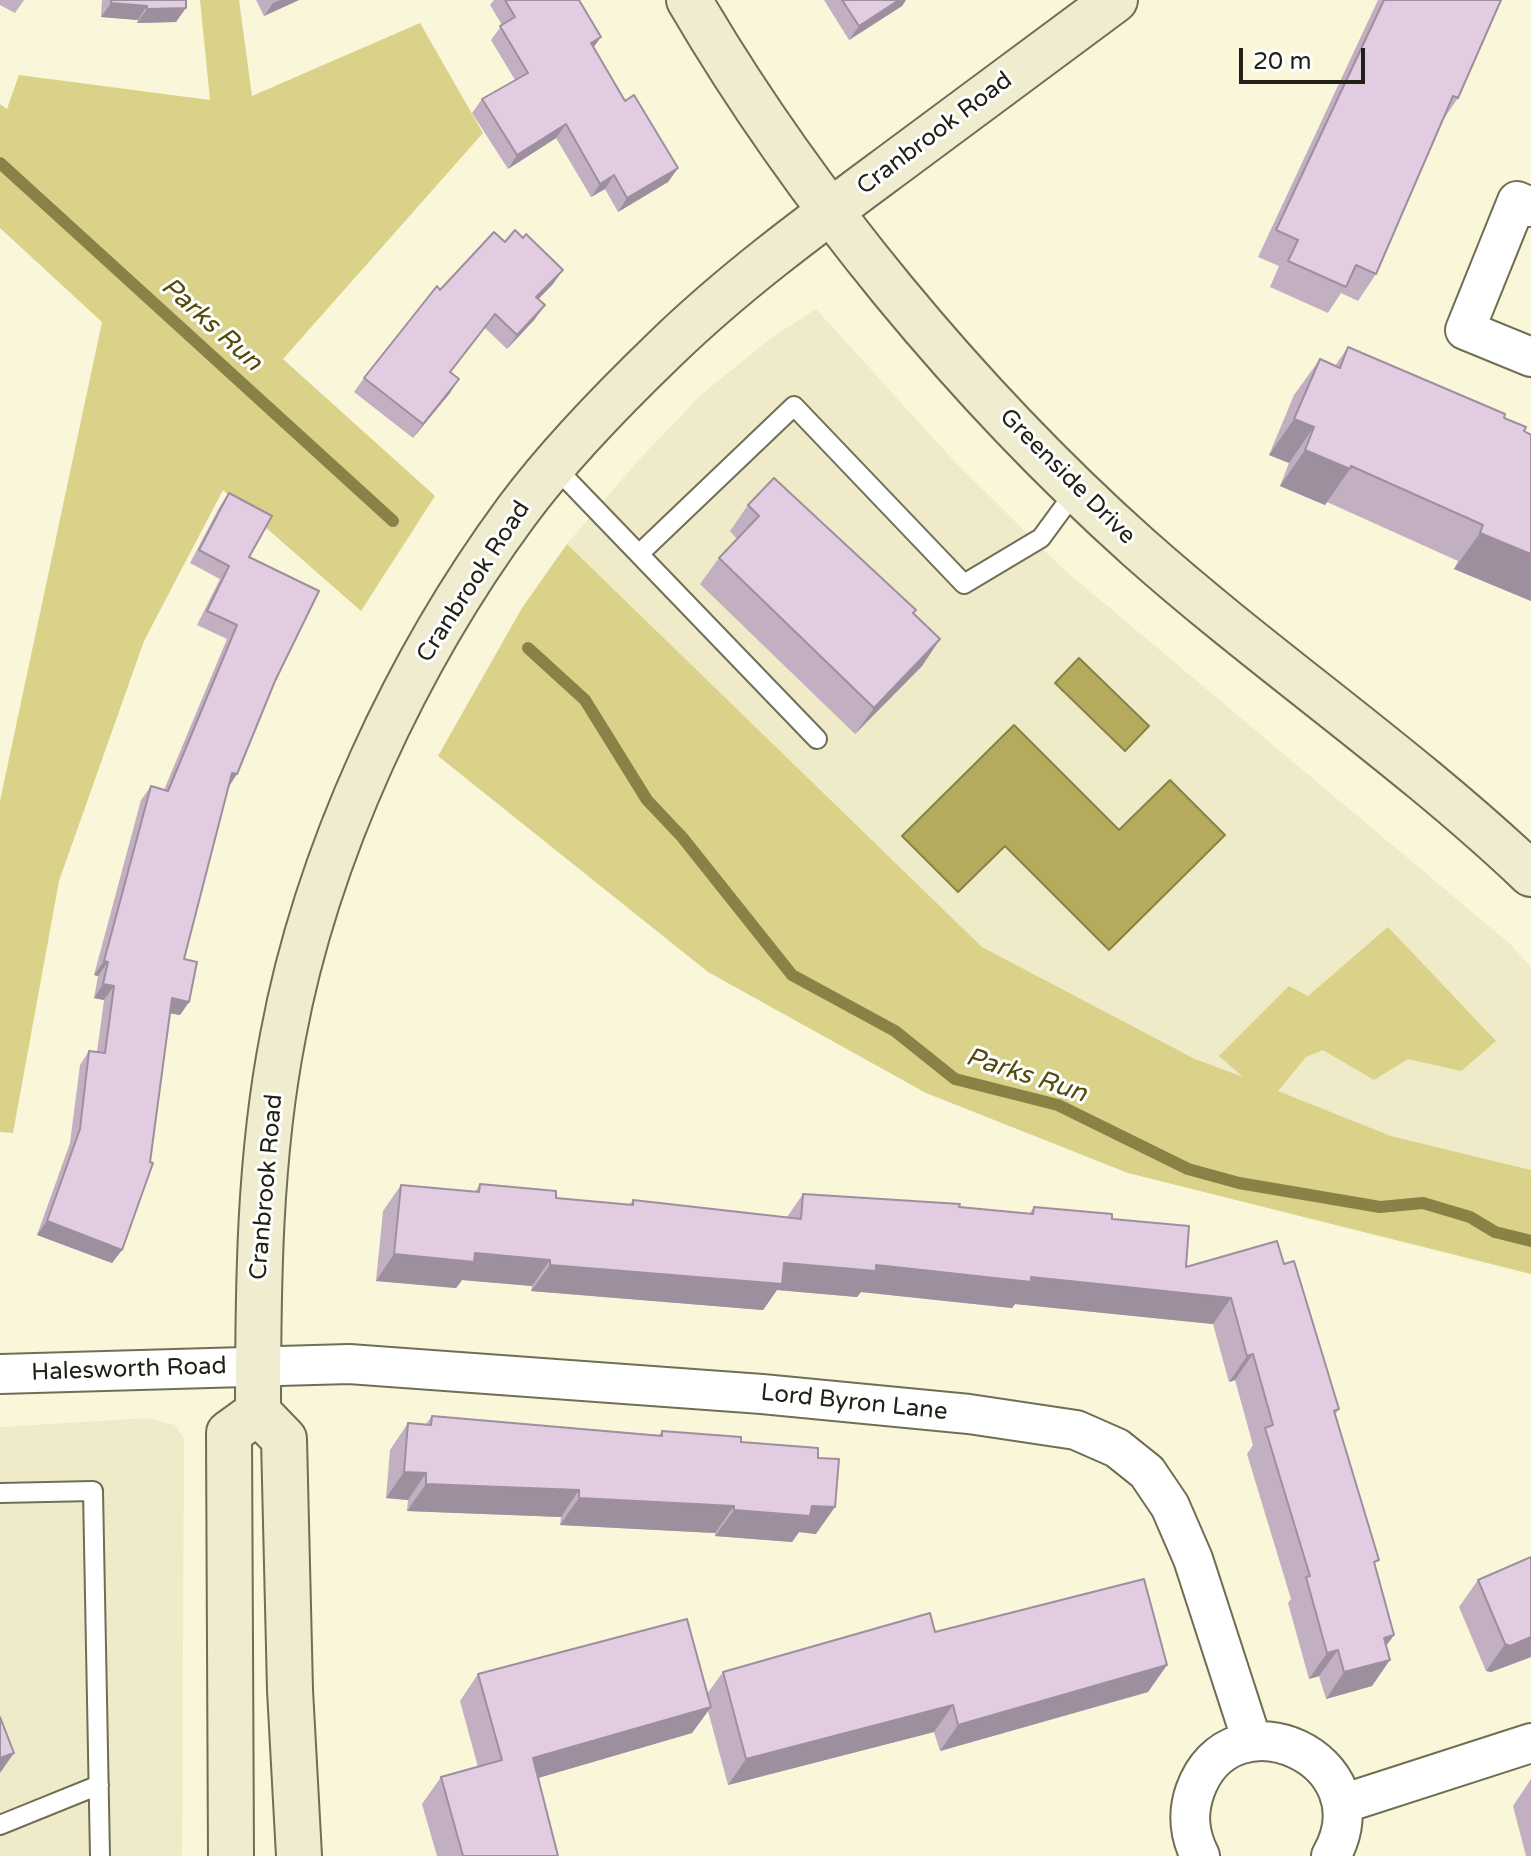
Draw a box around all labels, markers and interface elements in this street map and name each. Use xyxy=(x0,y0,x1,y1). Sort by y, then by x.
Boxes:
scale bar xyxy=(1243,32,1369,82)
text: 20 m xyxy=(1253,47,1311,76)
street label: Cranbrook Road xyxy=(852,66,1018,202)
water label: Parks Run xyxy=(154,272,268,378)
street label: Greenside Drive xyxy=(993,403,1141,551)
street label: Cranbrook Road xyxy=(411,496,537,668)
water label: Parks Run xyxy=(962,1042,1090,1110)
street label: Cranbrook Road xyxy=(245,1093,289,1281)
street label: Halesworth Road xyxy=(31,1352,227,1388)
street label: Lord Byron Lane xyxy=(759,1379,949,1427)

